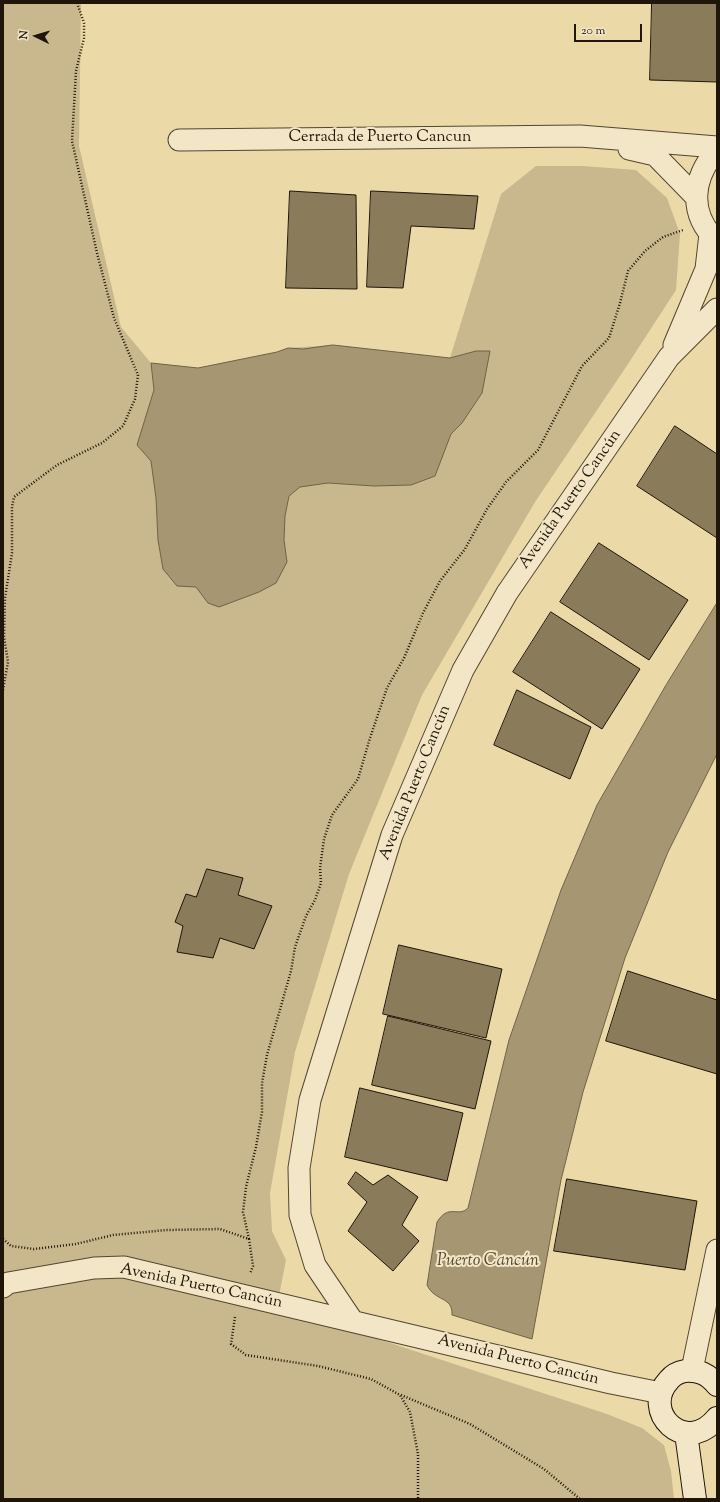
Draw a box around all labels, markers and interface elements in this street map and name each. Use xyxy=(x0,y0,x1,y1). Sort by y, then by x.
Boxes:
north arrow xyxy=(16,16,56,56)
scale bar xyxy=(576,16,644,42)
text: 20 m xyxy=(581,22,605,40)
text: N xyxy=(16,30,32,40)
street label: Cerrada de Puerto Cancun xyxy=(289,128,471,148)
street label: Avenida Puerto Cancún xyxy=(516,427,626,573)
street label: Avenida Puerto Cancún xyxy=(376,703,456,863)
water label: Puerto Cancún xyxy=(437,1252,539,1272)
street label: Avenida Puerto Cancún xyxy=(118,1260,284,1314)
street label: Avenida Puerto Cancún xyxy=(435,1332,601,1390)

